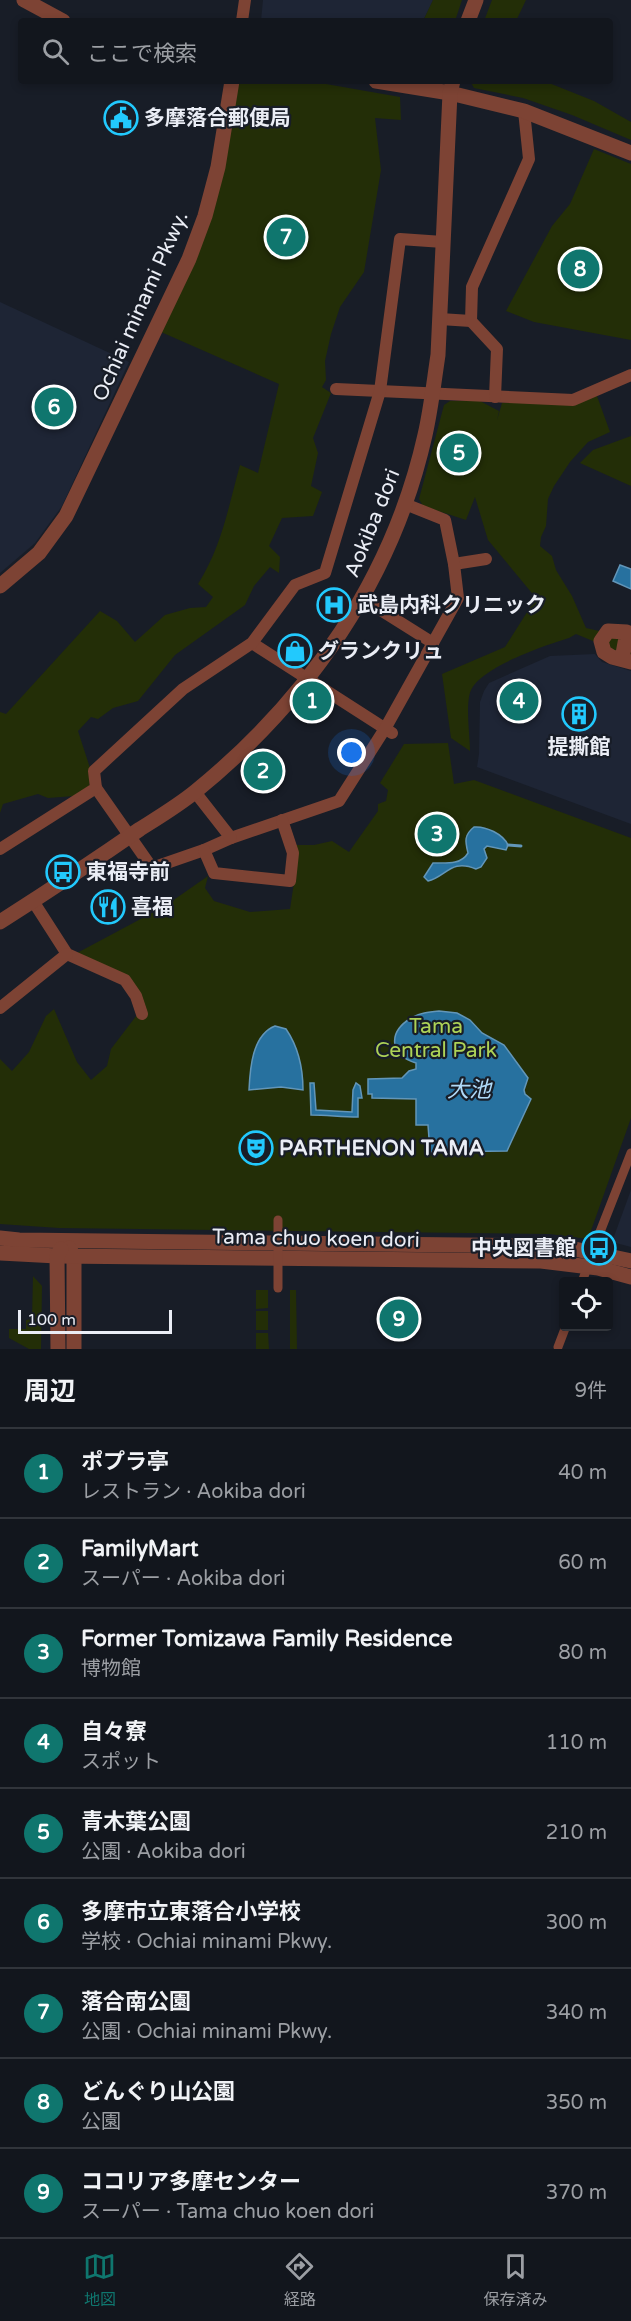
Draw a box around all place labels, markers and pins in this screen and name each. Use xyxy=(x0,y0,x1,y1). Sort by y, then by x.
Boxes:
public building icon: 多摩落合郵便局 xyxy=(103,100,139,136)
place label: 多摩落合郵便局 xyxy=(144,106,291,131)
pin: 7 xyxy=(266,214,306,260)
pin: 8 xyxy=(560,246,600,292)
pin: 6 xyxy=(34,384,74,430)
pin: 5 xyxy=(440,430,478,476)
hospital icon: 武島内科クリニック xyxy=(316,587,352,623)
place label: 武島内科クリニック xyxy=(357,593,546,618)
shop icon: グランクリュ xyxy=(277,633,313,669)
place label: グランクリュ xyxy=(318,639,444,664)
pin: 1 xyxy=(292,678,332,724)
pin: 4 xyxy=(500,678,538,724)
building icon: 提撕館 xyxy=(561,696,597,732)
place label: 提撕館 xyxy=(548,735,611,760)
pin: 2 xyxy=(244,748,282,794)
pin: 3 xyxy=(418,812,456,856)
bus stop icon: 東福寺前 xyxy=(45,854,81,890)
place label: 東福寺前 xyxy=(86,860,170,885)
restaurant icon: 喜福 xyxy=(90,889,126,925)
place label: 喜福 xyxy=(131,895,173,920)
theatre icon: PARTHENON TAMA xyxy=(238,1130,274,1166)
place label: PARTHENON TAMA xyxy=(279,1136,484,1161)
bus stop icon: 中央図書館 xyxy=(581,1230,617,1266)
place label: 中央図書館 xyxy=(471,1236,576,1261)
pin: 9 xyxy=(380,1296,418,1342)

